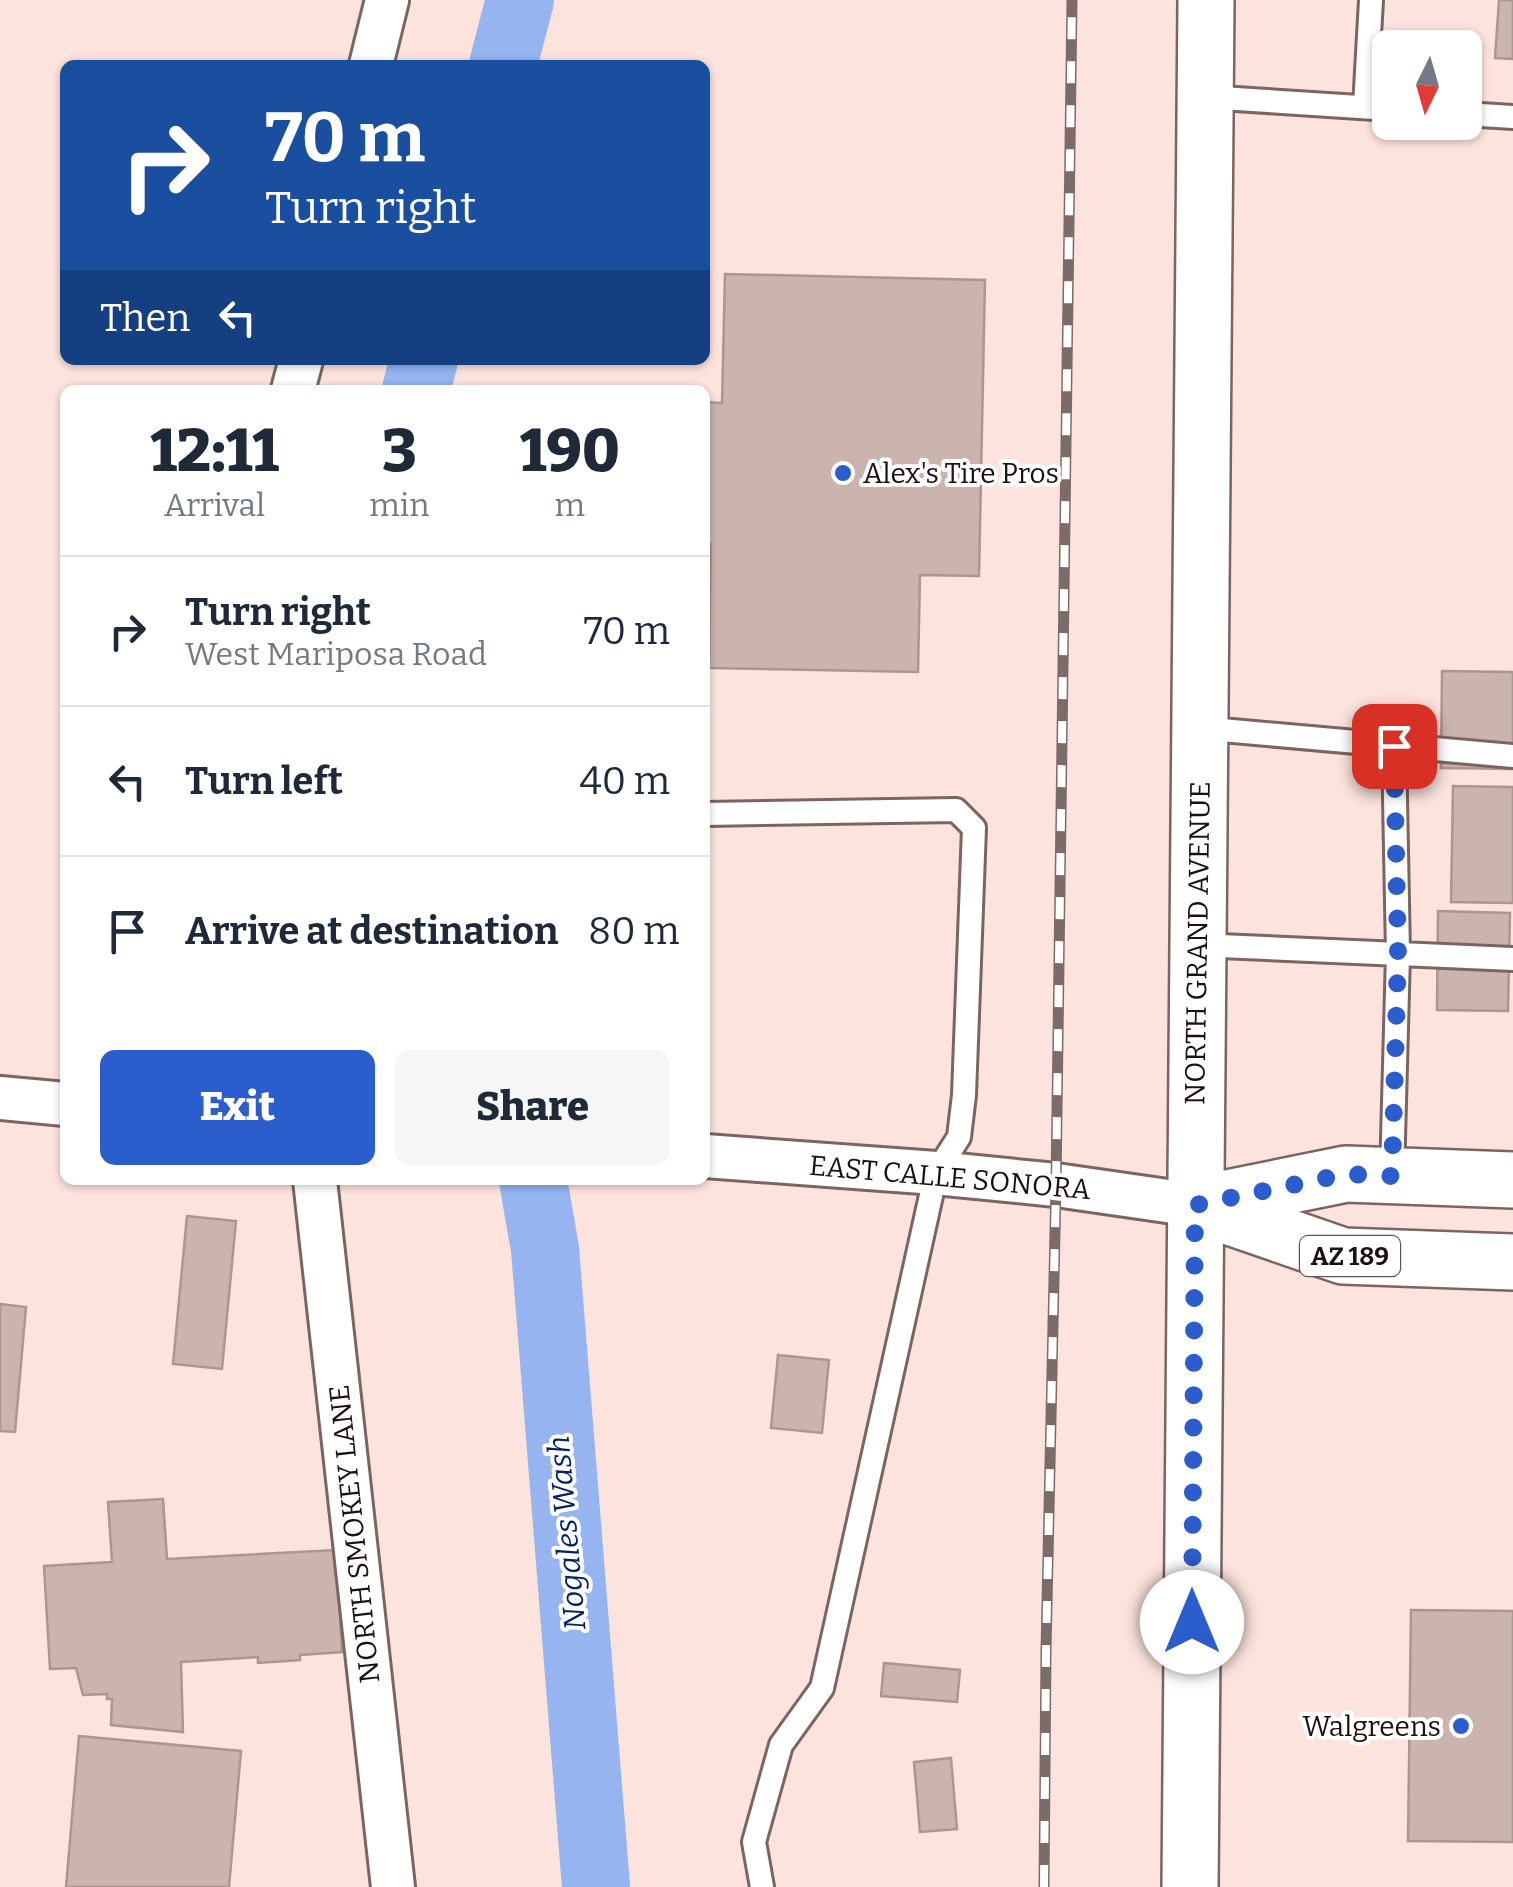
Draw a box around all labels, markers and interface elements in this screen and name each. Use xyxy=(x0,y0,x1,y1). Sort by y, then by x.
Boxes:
north arrow xyxy=(1372,30,1482,140)
map controls xyxy=(1372,30,1482,140)
text: 70 m xyxy=(265,96,425,180)
icon: right xyxy=(100,100,230,230)
text: Turn right xyxy=(265,181,477,235)
icon: left xyxy=(210,290,265,345)
text: Then xyxy=(100,295,190,341)
text: 12:11 xyxy=(150,415,279,487)
text: 3 xyxy=(382,415,417,487)
text: 190 xyxy=(520,415,620,487)
place label: Alex's Tire Pros xyxy=(863,457,1059,490)
marker: Alex's Tire Pros xyxy=(832,462,854,484)
text: Arrival xyxy=(164,486,265,524)
text: min xyxy=(369,486,430,524)
text: m xyxy=(555,486,585,524)
text: Turn right xyxy=(185,589,371,635)
icon: right xyxy=(100,604,155,659)
text: 70 m xyxy=(583,608,670,654)
text: West Mariposa Road xyxy=(185,635,487,673)
pin xyxy=(1352,704,1437,789)
icon: arrive xyxy=(1367,719,1422,774)
icon: left xyxy=(100,754,155,809)
text: Turn left xyxy=(185,758,343,804)
text: 40 m xyxy=(580,758,670,804)
street label: NORTH GRAND AVENUE xyxy=(1178,781,1217,1105)
icon: arrive xyxy=(100,904,155,959)
text: Arrive at destination xyxy=(185,908,558,954)
text: 80 m xyxy=(588,908,679,954)
button: Exit xyxy=(100,1050,375,1165)
button: Share xyxy=(395,1050,670,1165)
street label: EAST CALLE SONORA xyxy=(808,1149,1092,1206)
road number: AZ 189 xyxy=(1300,1236,1400,1276)
street label: NORTH SMOKEY LANE xyxy=(322,1383,387,1685)
water label: Nogales Wash xyxy=(541,1434,593,1632)
position arrow xyxy=(1140,1570,1244,1674)
place label: Walgreens xyxy=(1303,1710,1441,1743)
marker: Walgreens xyxy=(1450,1715,1472,1737)

